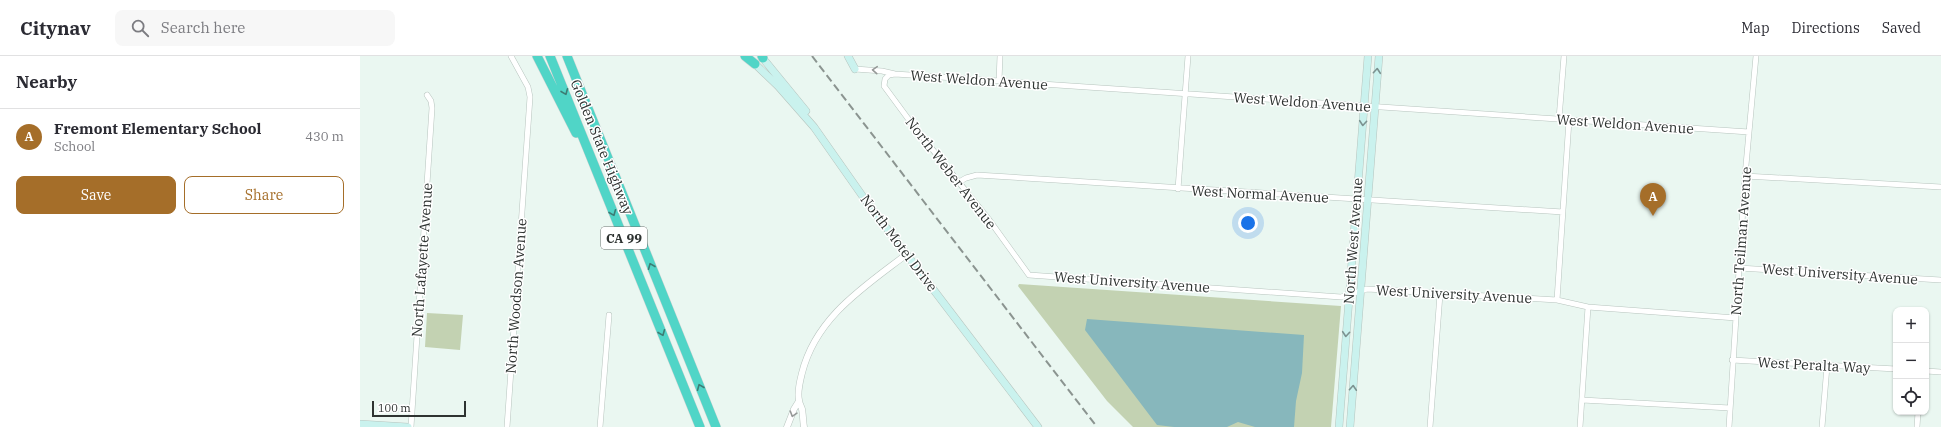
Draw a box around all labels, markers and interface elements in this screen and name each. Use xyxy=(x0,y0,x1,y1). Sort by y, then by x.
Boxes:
search box xyxy=(115,10,395,46)
text: Citynav xyxy=(20,16,91,40)
icon: search xyxy=(129,17,151,39)
text: Search here xyxy=(161,18,245,37)
text: Map xyxy=(1741,19,1770,37)
text: Directions xyxy=(1792,19,1860,37)
text: Saved xyxy=(1882,19,1921,37)
one-way arrow xyxy=(872,66,878,75)
street label: West Weldon Avenue xyxy=(910,66,1048,94)
one-way arrow xyxy=(1373,68,1382,74)
text: Nearby xyxy=(16,71,77,93)
street label: Golden State Highway xyxy=(567,77,638,218)
one-way arrow xyxy=(560,88,568,96)
street label: West Weldon Avenue xyxy=(1233,88,1371,116)
street label: West Weldon Avenue xyxy=(1556,110,1694,138)
street label: North Weber Avenue xyxy=(902,113,1000,233)
text: Fremont Elementary School xyxy=(54,119,261,138)
one-way arrow xyxy=(1358,120,1367,126)
text: A xyxy=(24,128,34,145)
text: 430 m xyxy=(305,128,344,145)
text: School xyxy=(54,138,95,155)
street label: North Teilman Avenue xyxy=(1727,166,1755,316)
button: Save xyxy=(16,176,176,214)
button: Share xyxy=(184,176,344,214)
street label: North West Avenue xyxy=(1340,177,1366,305)
street label: West Normal Avenue xyxy=(1191,181,1329,207)
street label: North Lafayette Avenue xyxy=(408,182,436,338)
pin: A xyxy=(1640,183,1666,216)
street label: North Motel Drive xyxy=(857,191,941,295)
one-way arrow xyxy=(609,209,617,216)
your location xyxy=(1238,213,1258,233)
street label: North Woodson Avenue xyxy=(502,218,530,374)
road number: CA 99 xyxy=(601,227,647,249)
street label: West University Avenue xyxy=(1761,260,1919,288)
one-way arrow xyxy=(648,263,656,270)
street label: West University Avenue xyxy=(1053,268,1211,296)
street label: West University Avenue xyxy=(1376,281,1532,307)
map controls xyxy=(1893,307,1929,415)
button: + xyxy=(1893,307,1929,343)
one-way arrow xyxy=(657,329,665,337)
one-way arrow xyxy=(1342,331,1351,337)
button: − xyxy=(1893,343,1929,379)
street label: West Peralta Way xyxy=(1757,353,1871,377)
button: locate xyxy=(1893,379,1929,415)
one-way arrow xyxy=(696,383,704,390)
one-way arrow xyxy=(1349,385,1358,391)
scale bar xyxy=(372,399,466,418)
text: 100 m xyxy=(378,401,411,415)
one-way arrow xyxy=(789,410,798,417)

